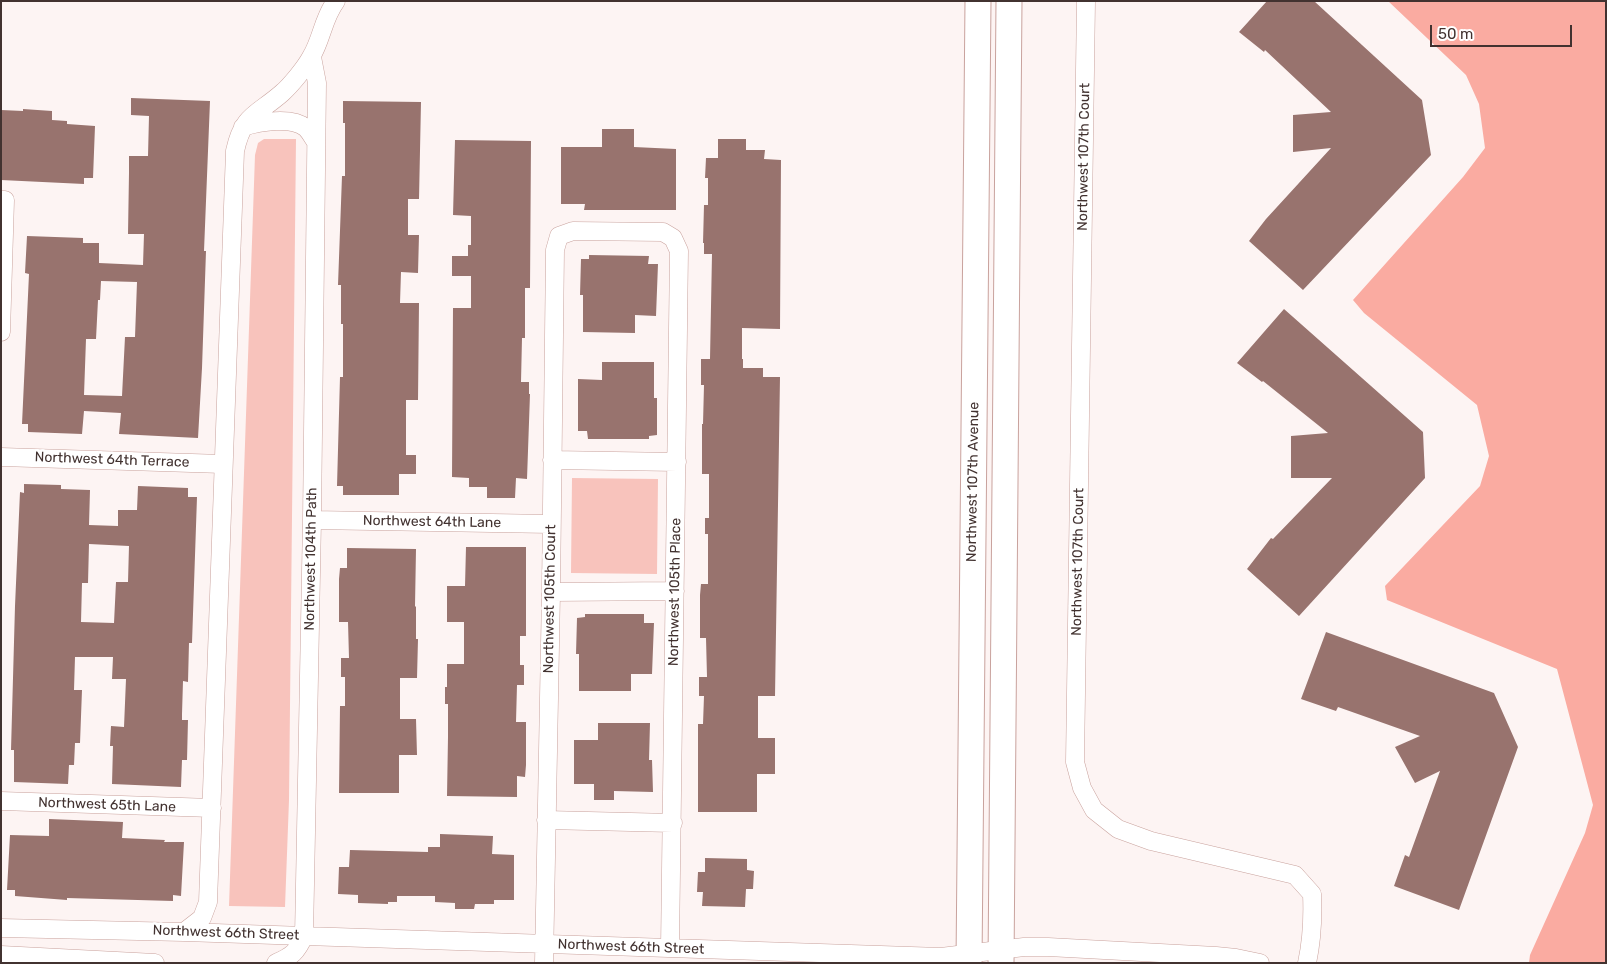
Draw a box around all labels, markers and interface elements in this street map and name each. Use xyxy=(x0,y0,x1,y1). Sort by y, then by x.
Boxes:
scale bar xyxy=(1432,15,1574,47)
text: 50 m xyxy=(1438,25,1473,43)
street label: Northwest 107th Court xyxy=(1074,83,1094,231)
street label: Northwest 107th Avenue xyxy=(963,402,983,562)
street label: Northwest 64th Terrace xyxy=(34,449,190,471)
street label: Northwest 104th Path xyxy=(301,487,321,631)
street label: Northwest 107th Court xyxy=(1068,488,1088,636)
street label: Northwest 64th Lane xyxy=(363,512,501,532)
street label: Northwest 105th Place xyxy=(665,518,685,666)
street label: Northwest 105th Court xyxy=(540,524,560,674)
street label: Northwest 65th Lane xyxy=(38,794,176,816)
street label: Northwest 66th Street xyxy=(152,922,300,944)
street label: Northwest 66th Street xyxy=(557,936,705,958)

